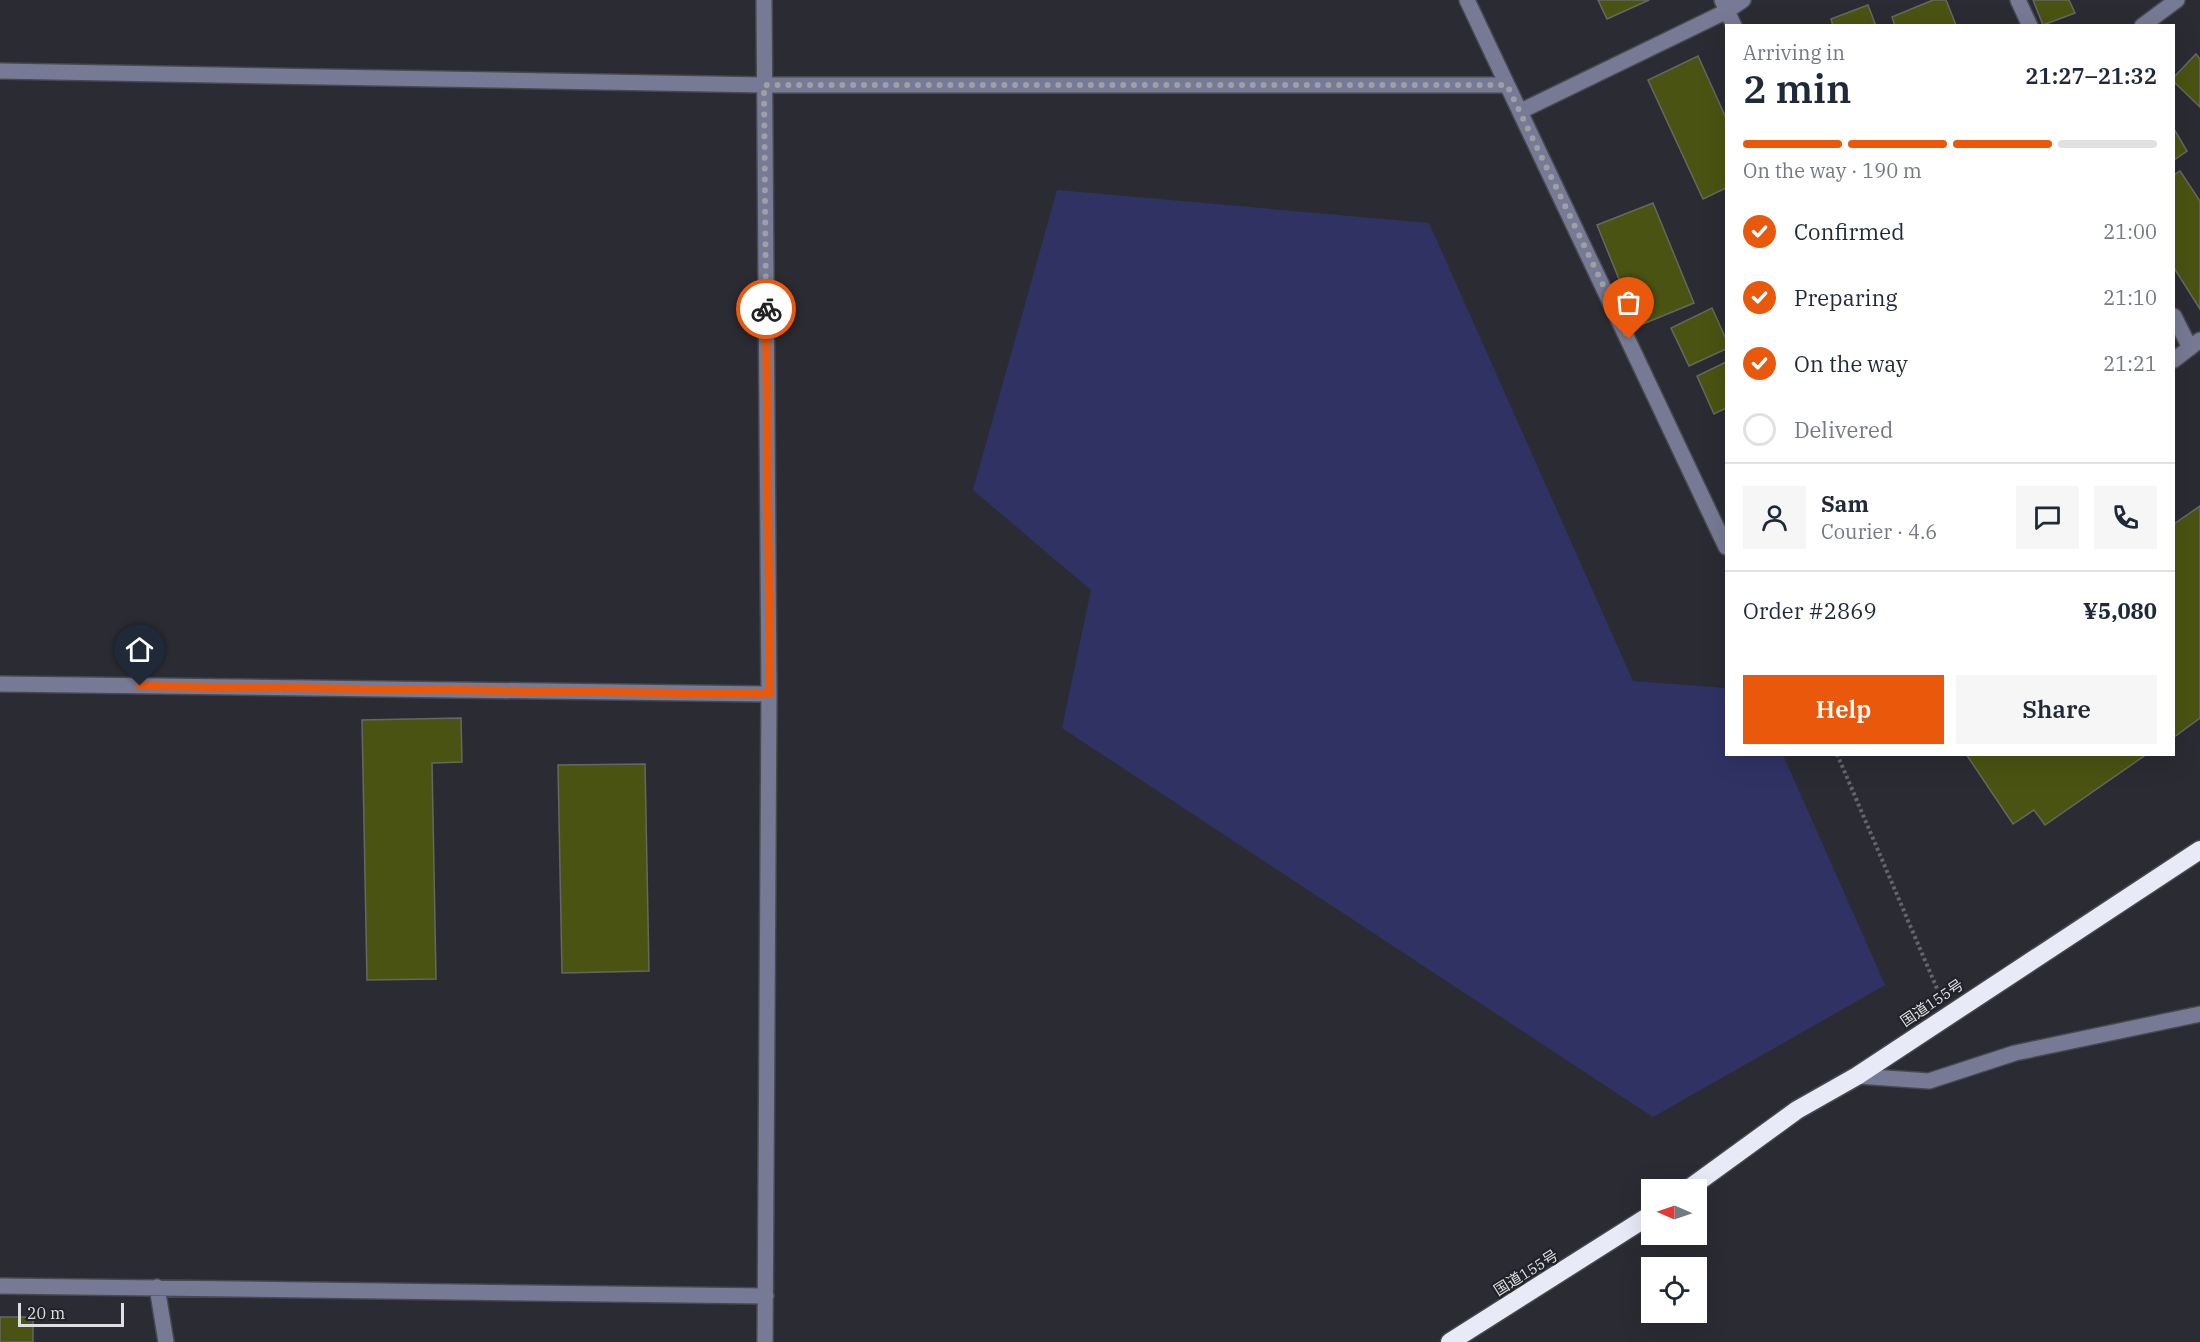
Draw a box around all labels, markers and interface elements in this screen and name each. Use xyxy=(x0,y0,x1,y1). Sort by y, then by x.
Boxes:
text: Arriving in xyxy=(1743,39,1845,66)
text: 21:27–21:32 xyxy=(2025,61,2157,90)
text: 2 min xyxy=(1743,63,1851,114)
text: On the way · 190 m xyxy=(1743,157,1922,184)
icon: check xyxy=(1743,215,1776,248)
text: Confirmed xyxy=(1794,217,1905,246)
text: 21:00 xyxy=(2103,218,2157,245)
pin xyxy=(1603,277,1654,339)
courier xyxy=(736,279,796,339)
icon: check xyxy=(1743,281,1776,314)
text: Preparing xyxy=(1794,283,1898,312)
text: 21:10 xyxy=(2103,284,2157,311)
icon: bag xyxy=(1612,286,1645,319)
icon: bike xyxy=(750,293,783,326)
icon: check xyxy=(1743,347,1776,380)
text: On the way xyxy=(1794,349,1908,378)
text: 21:21 xyxy=(2103,350,2157,377)
text: Delivered xyxy=(1794,415,1893,444)
button: person xyxy=(1743,486,1806,549)
button: chat xyxy=(2016,486,2079,549)
button: phone xyxy=(2094,486,2157,549)
text: Sam xyxy=(1821,489,1869,518)
text: Courier · 4.6 xyxy=(1821,518,1937,545)
text: Order #2869 xyxy=(1743,596,1877,625)
text: ¥5,080 xyxy=(2083,596,2157,625)
pin xyxy=(114,624,165,686)
icon: home xyxy=(123,633,156,666)
button: Help xyxy=(1743,675,1944,744)
button: Share xyxy=(1956,675,2157,744)
street label: 国道155号 xyxy=(1897,975,1967,1031)
north arrow xyxy=(1641,1179,1707,1245)
map controls xyxy=(1641,1179,1707,1323)
street label: 国道155号 xyxy=(1490,1245,1561,1300)
button: locate xyxy=(1641,1257,1707,1323)
scale bar xyxy=(18,1300,124,1328)
text: 20 m xyxy=(27,1303,65,1323)

